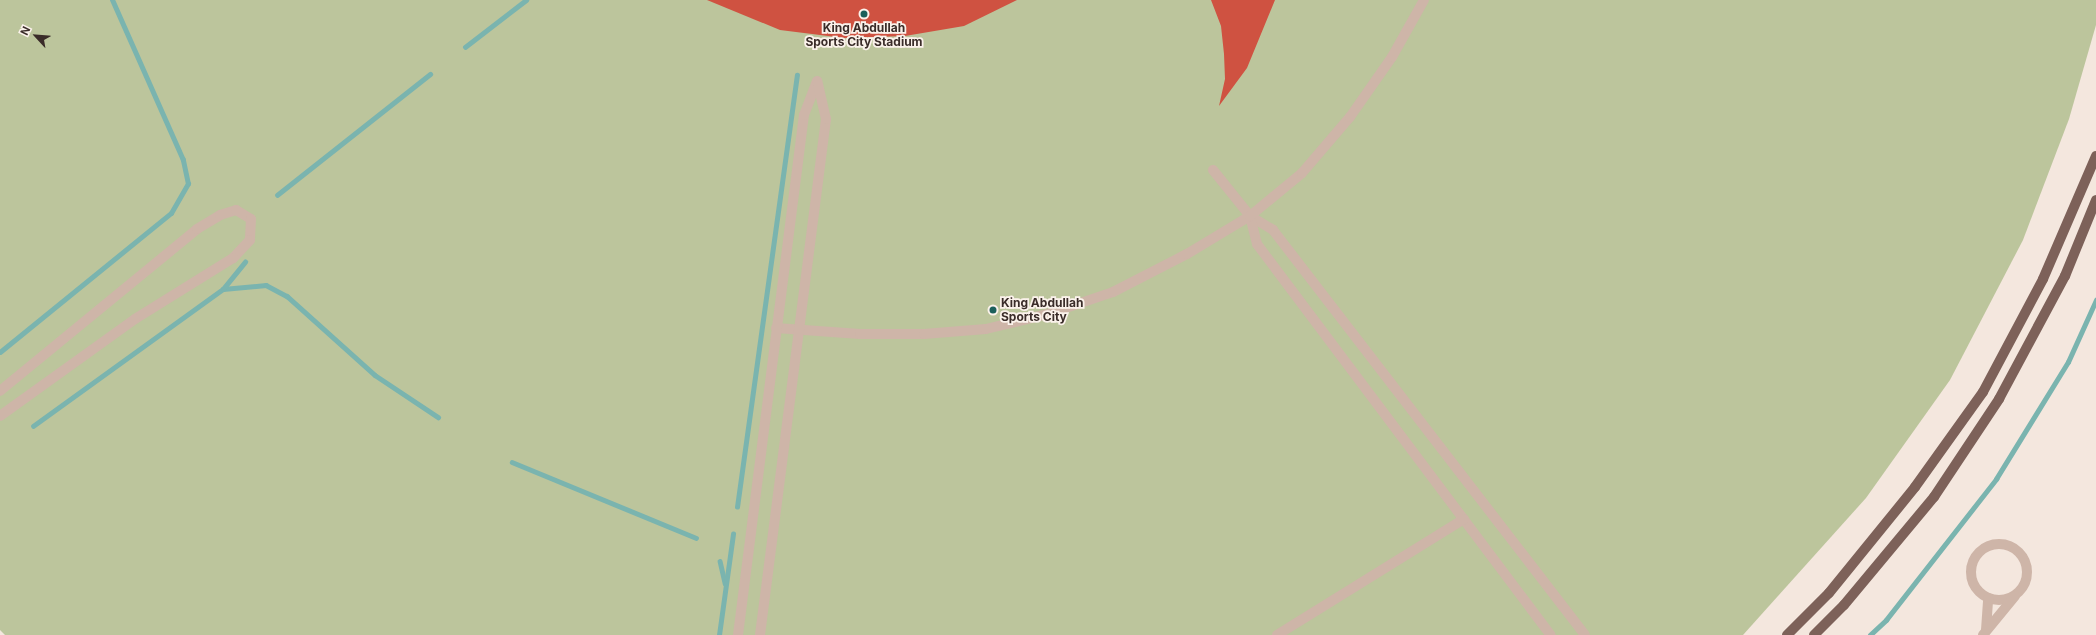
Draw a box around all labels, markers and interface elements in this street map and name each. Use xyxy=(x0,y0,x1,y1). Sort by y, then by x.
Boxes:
marker: King Abdullah Sports City Stadium xyxy=(859,9,869,19)
north arrow xyxy=(16,16,56,56)
place label: King Abdullah Sports City Stadium xyxy=(805,21,923,49)
text: N xyxy=(17,24,33,38)
place label: King Abdullah Sports City xyxy=(1001,296,1083,324)
marker: King Abdullah Sports City xyxy=(988,305,998,315)

